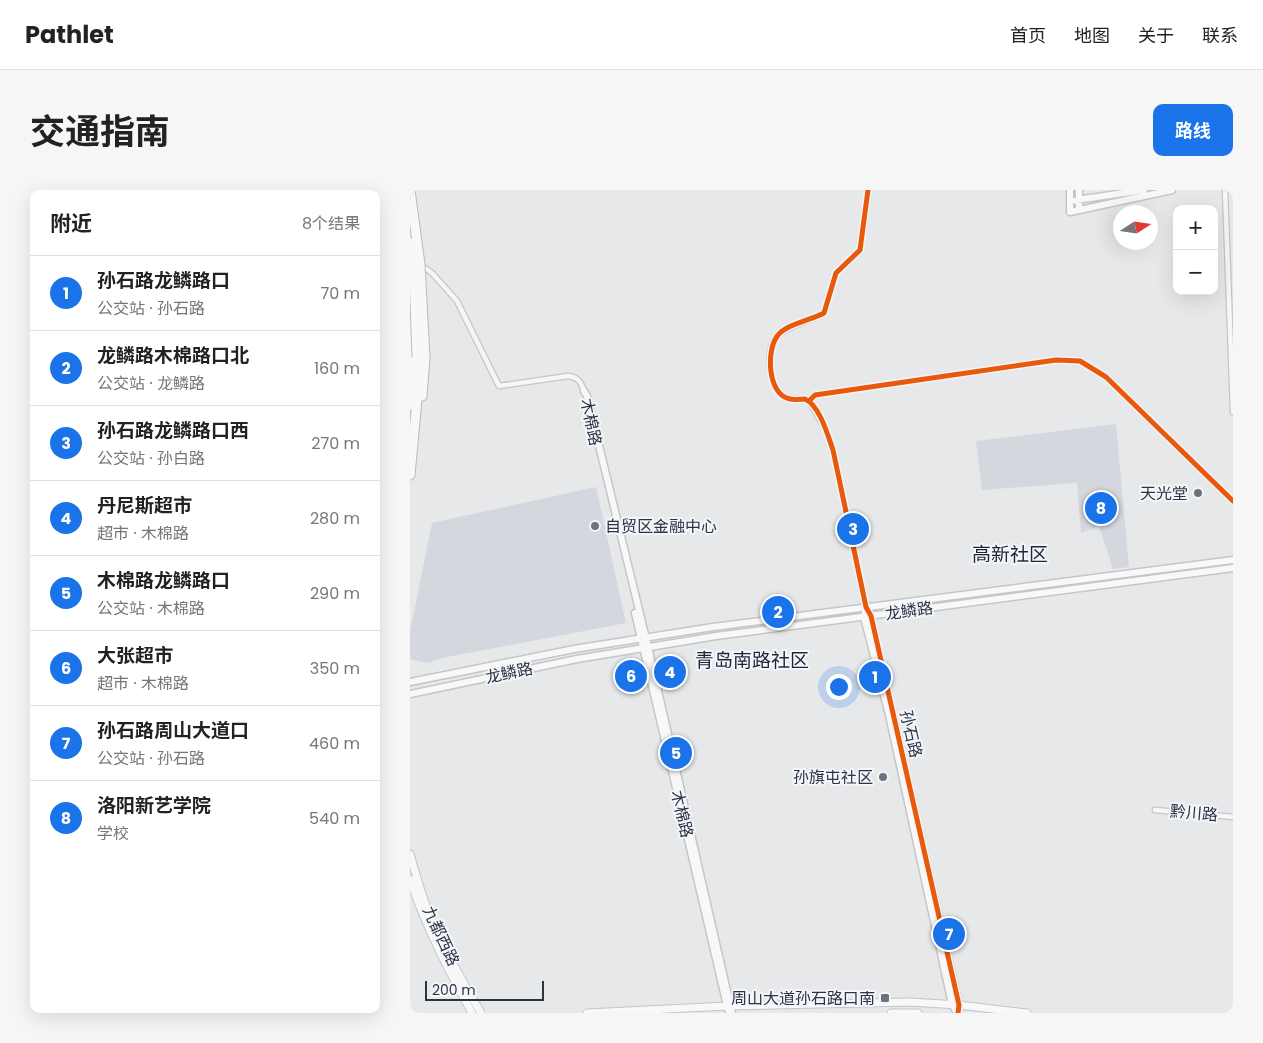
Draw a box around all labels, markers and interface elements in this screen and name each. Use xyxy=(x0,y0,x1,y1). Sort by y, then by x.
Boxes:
text: Pathlet xyxy=(25,18,114,51)
text: 首页 xyxy=(1010,23,1046,48)
text: 地图 xyxy=(1074,23,1110,48)
text: 关于 xyxy=(1138,23,1174,48)
text: 联系 xyxy=(1202,23,1238,48)
button: 路线 xyxy=(1153,104,1233,156)
text: 交通指南 xyxy=(30,107,170,156)
north arrow xyxy=(1113,205,1158,250)
map controls xyxy=(1173,205,1218,295)
button: + xyxy=(1173,205,1218,250)
text: 附近 xyxy=(50,209,92,238)
text: 8个结果 xyxy=(302,212,360,235)
button: − xyxy=(1173,250,1218,295)
text: 孙石路龙鳞路口 xyxy=(97,267,230,294)
text: 1 xyxy=(63,282,69,305)
text: 70 m xyxy=(320,282,360,305)
text: 公交站 · 孙石路 xyxy=(97,297,205,320)
text: 龙鳞路木棉路口北 xyxy=(97,342,249,369)
text: 2 xyxy=(61,357,71,380)
text: 160 m xyxy=(314,357,360,380)
text: 公交站 · 龙鳞路 xyxy=(97,372,205,395)
street label: 木棉路 xyxy=(575,396,607,448)
text: 孙石路龙鳞路口西 xyxy=(97,417,249,444)
text: 3 xyxy=(61,432,71,455)
text: 270 m xyxy=(311,432,360,455)
text: 公交站 · 孙白路 xyxy=(97,447,205,470)
place label: 天光堂 xyxy=(1140,482,1188,505)
marker: 天光堂 xyxy=(1192,487,1204,499)
pin: 8 xyxy=(1085,489,1117,527)
text: 丹尼斯超市 xyxy=(97,492,192,519)
text: 4 xyxy=(61,507,71,530)
text: 280 m xyxy=(310,507,360,530)
pin: 3 xyxy=(837,510,869,548)
place label: 自贸区金融中心 xyxy=(605,515,717,538)
marker: 自贸区金融中心 xyxy=(589,520,601,532)
text: 超市 · 木棉路 xyxy=(97,522,189,545)
district label: 高新社区 xyxy=(972,541,1048,568)
text: 木棉路龙鳞路口 xyxy=(97,567,230,594)
text: 5 xyxy=(61,582,71,605)
text: 290 m xyxy=(310,582,360,605)
pin: 2 xyxy=(762,593,794,631)
street label: 龙鳞路 xyxy=(884,596,934,626)
text: 公交站 · 木棉路 xyxy=(97,597,205,620)
text: 大张超市 xyxy=(97,642,173,669)
district label: 青岛南路社区 xyxy=(695,647,809,674)
pin: 4 xyxy=(654,653,686,691)
text: 6 xyxy=(61,657,71,680)
text: 350 m xyxy=(310,657,360,680)
street label: 龙鳞路 xyxy=(483,657,535,689)
pin: 6 xyxy=(615,657,647,695)
pin: 1 xyxy=(859,658,891,696)
text: 超市 · 木棉路 xyxy=(97,672,189,695)
your location xyxy=(826,674,852,700)
street label: 孙石路 xyxy=(894,708,928,760)
text: 孙石路周山大道口 xyxy=(97,717,249,744)
text: 7 xyxy=(62,732,70,755)
text: 460 m xyxy=(309,732,360,755)
pin: 5 xyxy=(660,734,692,772)
text: 公交站 · 孙石路 xyxy=(97,747,205,770)
place label: 孙旗屯社区 xyxy=(793,766,873,789)
marker: 孙旗屯社区 xyxy=(877,771,889,783)
street label: 木棉路 xyxy=(665,788,699,840)
text: 洛阳新艺学院 xyxy=(97,792,211,819)
street label: 黔川路 xyxy=(1169,799,1219,827)
text: 8 xyxy=(61,807,71,830)
text: 540 m xyxy=(309,807,360,830)
text: 学校 xyxy=(97,822,129,845)
street label: 九都西路 xyxy=(417,902,465,970)
pin: 7 xyxy=(933,915,965,953)
scale bar xyxy=(425,978,544,1001)
text: 200 m xyxy=(432,980,476,1000)
place label: 周山大道孙石路口南 xyxy=(731,987,875,1010)
marker: 周山大道孙石路口南 xyxy=(879,992,891,1004)

